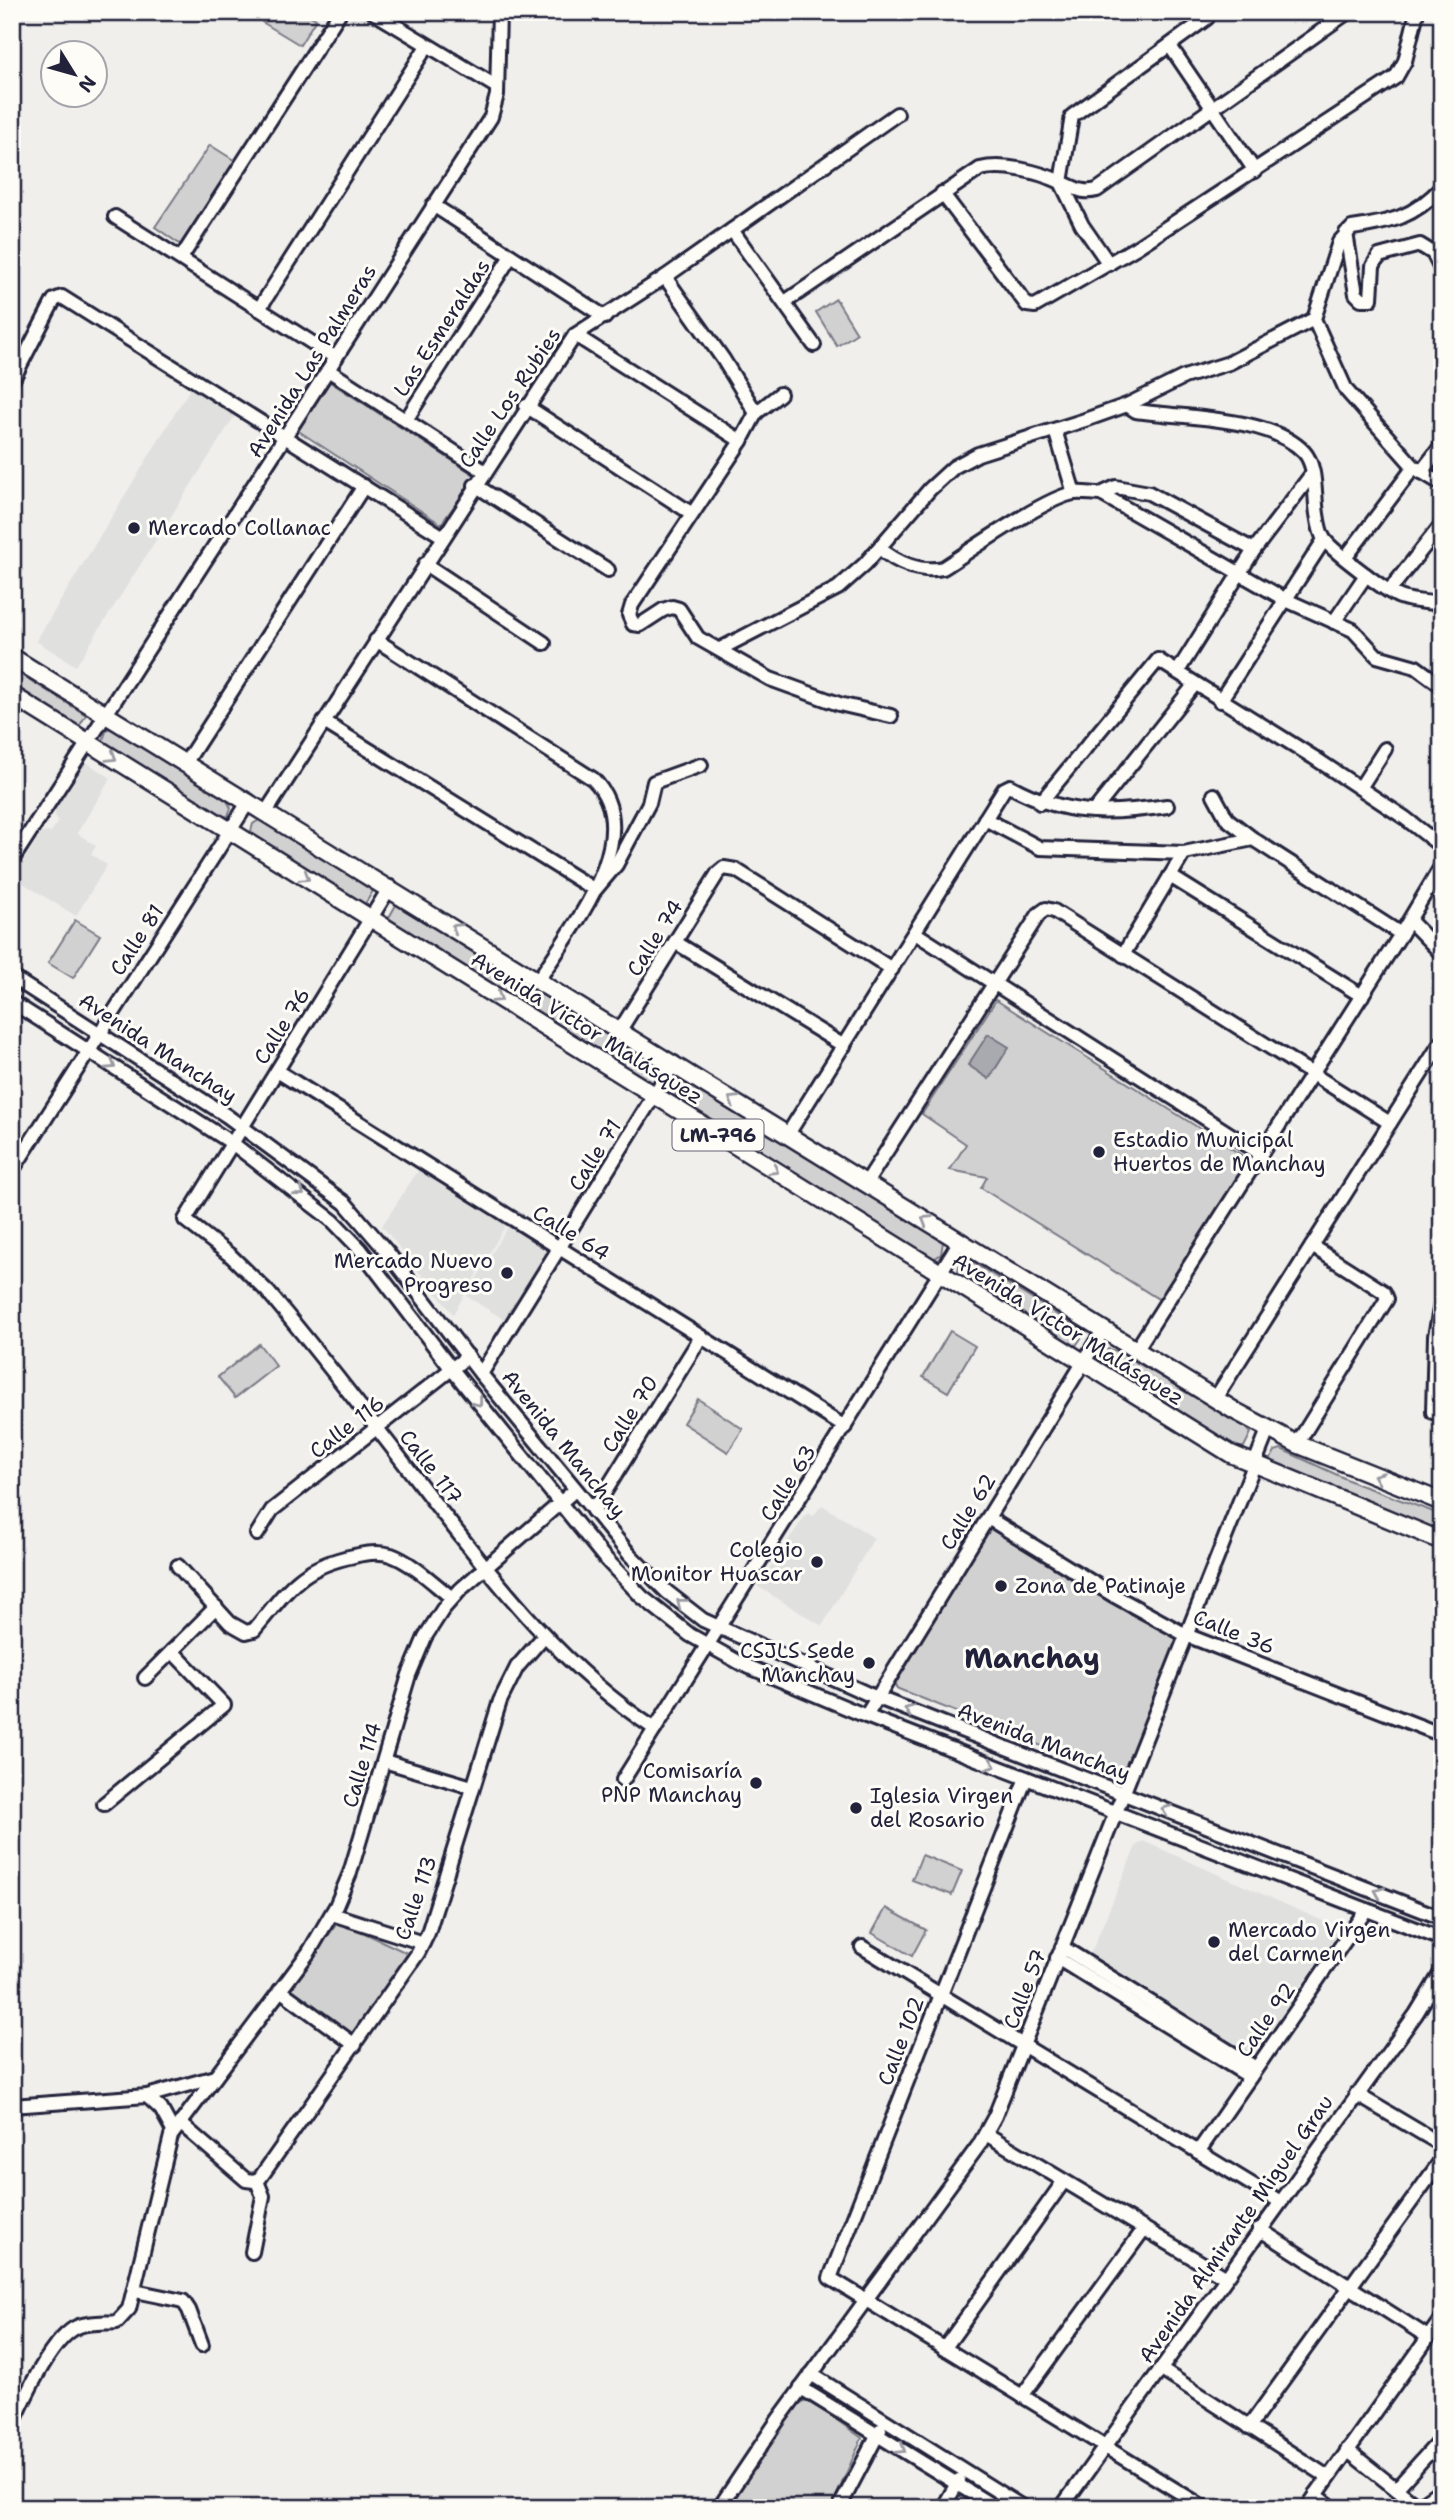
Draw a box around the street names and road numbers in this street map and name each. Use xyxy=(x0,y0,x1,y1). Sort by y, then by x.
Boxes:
street label: Las Esmeraldas xyxy=(387,254,497,402)
street label: Avenida Las Palmeras xyxy=(241,259,383,463)
street label: Calle Los Rubies xyxy=(453,322,567,474)
street label: Calle 74 xyxy=(620,894,690,982)
street label: Calle 81 xyxy=(104,899,170,981)
street label: Avenida Victor Malásquez xyxy=(466,945,708,1111)
street label: Calle 76 xyxy=(247,982,317,1070)
street label: Avenida Manchay xyxy=(74,986,242,1110)
street label: Calle 71 xyxy=(562,1114,628,1196)
road number: LM-796 xyxy=(672,1120,764,1150)
street label: Calle 64 xyxy=(527,1198,615,1268)
street label: Avenida Victor Malásquez xyxy=(947,1246,1189,1412)
street label: Avenida Manchay xyxy=(495,1364,633,1524)
street label: Calle 70 xyxy=(595,1370,665,1458)
street label: Calle 116 xyxy=(304,1389,390,1465)
street label: Calle 117 xyxy=(393,1424,469,1510)
street label: Calle 63 xyxy=(754,1439,822,1527)
street label: Calle 62 xyxy=(934,1468,1002,1556)
street label: Calle 36 xyxy=(1189,1603,1279,1661)
street label: Avenida Manchay xyxy=(953,1696,1135,1788)
street label: Calle 114 xyxy=(336,1719,388,1811)
street label: Calle 113 xyxy=(389,1852,443,1944)
street label: Calle 57 xyxy=(997,1945,1053,2033)
street label: Calle 92 xyxy=(1230,1977,1302,2063)
street label: Calle 102 xyxy=(871,1992,931,2090)
street label: Avenida Almirante Miguel Grau xyxy=(1132,2089,1340,2369)

